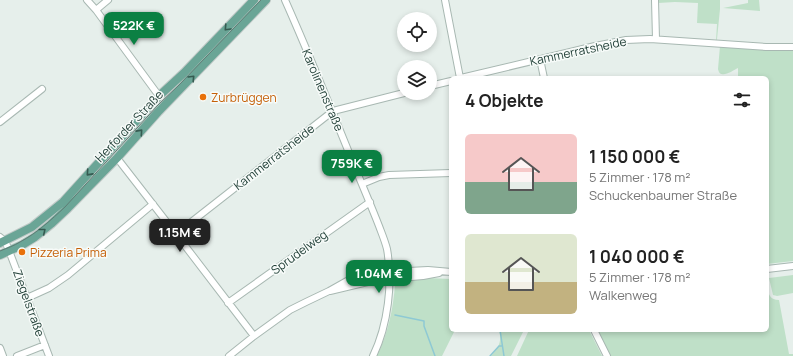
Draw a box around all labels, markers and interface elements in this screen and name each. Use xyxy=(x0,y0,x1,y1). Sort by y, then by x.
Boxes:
pin: 522K € xyxy=(101,12,167,46)
map controls xyxy=(397,12,437,100)
button: locate xyxy=(397,12,437,52)
text: 522K € xyxy=(113,16,155,34)
one-way arrow xyxy=(224,23,232,31)
street label: Kammerratsheide xyxy=(528,32,628,70)
street label: Karolinenstraße xyxy=(298,46,348,134)
button: layers xyxy=(397,60,437,100)
one-way arrow xyxy=(187,75,194,83)
street label: Herforder Straße xyxy=(91,86,167,166)
place label: Zurbrüggen xyxy=(211,89,277,106)
text: 4 Objekte xyxy=(465,89,543,112)
icon: filters xyxy=(731,89,753,111)
marker: Zurbrüggen xyxy=(198,92,208,102)
street label: Kammerratsheide xyxy=(230,120,318,194)
one-way arrow xyxy=(136,129,143,136)
text: 1 150 000 € xyxy=(589,145,680,168)
pin: 759K € xyxy=(319,150,385,184)
icon: home xyxy=(497,150,545,198)
text: 759K € xyxy=(331,154,373,172)
text: 5 Zimmer · 178 m² xyxy=(589,168,691,186)
one-way arrow xyxy=(87,169,94,176)
text: Schuckenbaumer Straße xyxy=(589,186,737,204)
pin: 1.15M € xyxy=(143,219,217,253)
text: 1.15M € xyxy=(158,223,202,241)
street label: Sprudelweg xyxy=(267,226,331,278)
one-way arrow xyxy=(38,228,45,235)
place label: Pizzeria Prima xyxy=(30,244,107,261)
text: 1 040 000 € xyxy=(589,245,685,268)
marker: Pizzeria Prima xyxy=(17,247,27,257)
icon: home xyxy=(497,250,545,298)
pin: 1.04M € xyxy=(342,260,416,294)
text: 1.04M € xyxy=(355,264,403,282)
street label: Ziegelstraße xyxy=(9,267,49,339)
text: 5 Zimmer · 178 m² xyxy=(589,268,691,286)
text: Walkenweg xyxy=(589,286,657,304)

